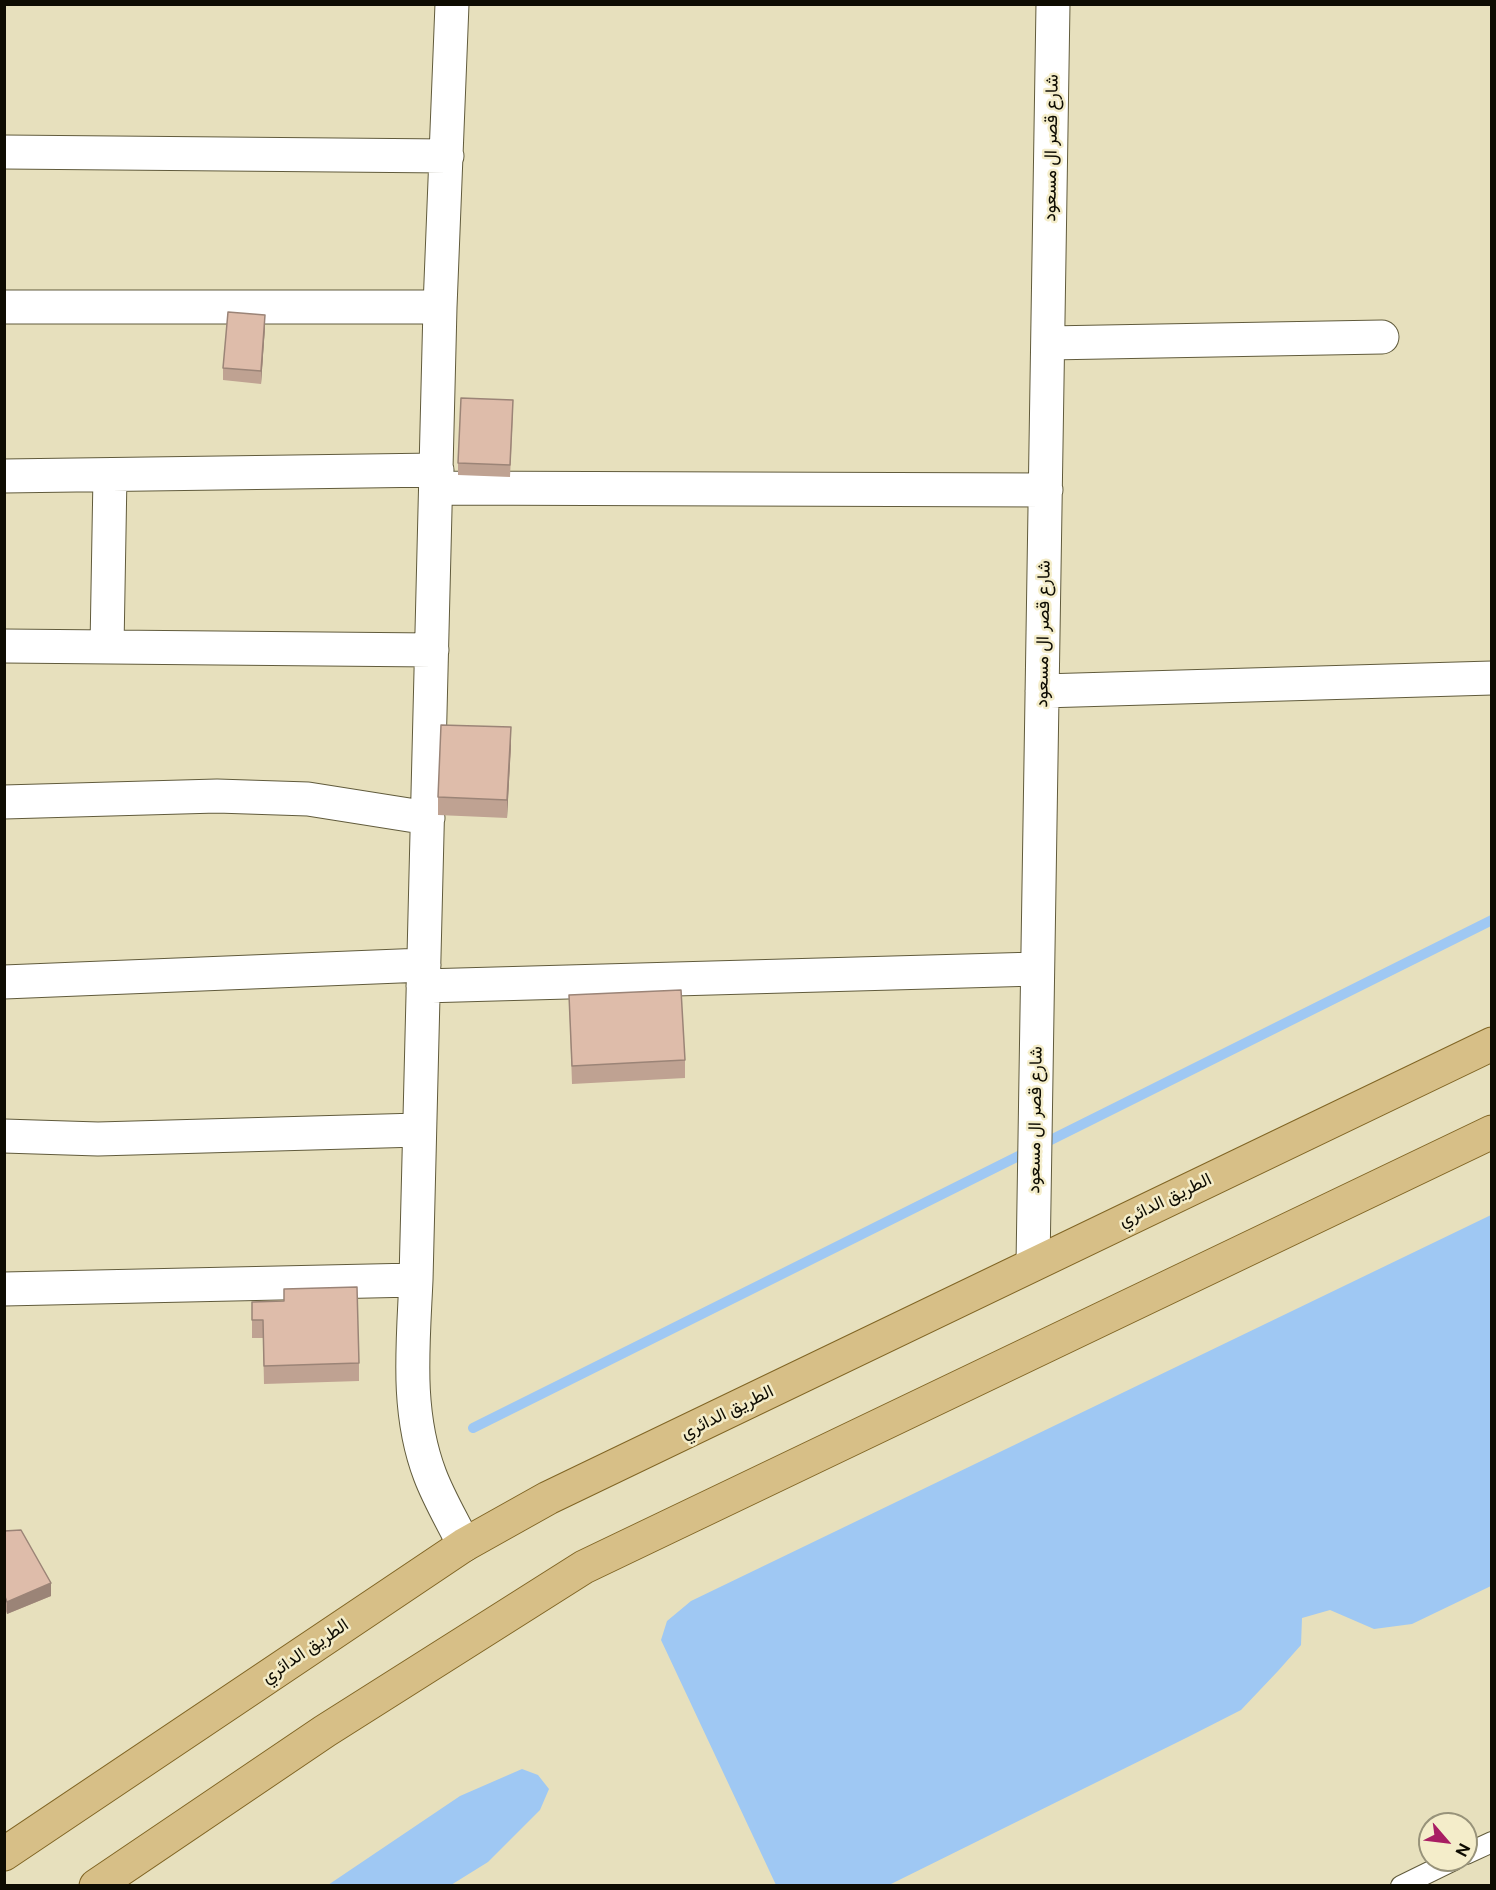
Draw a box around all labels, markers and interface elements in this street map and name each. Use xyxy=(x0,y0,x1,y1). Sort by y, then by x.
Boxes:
street label: شارع قصر ال مسعود xyxy=(1039,74,1063,222)
street label: شارع قصر ال مسعود xyxy=(1031,560,1055,708)
street label: شارع قصر ال مسعود xyxy=(1023,1046,1047,1194)
street label: الطريق الدائري xyxy=(1115,1168,1215,1232)
street label: الطريق الدائري xyxy=(677,1380,777,1444)
street label: الطريق الدائري xyxy=(257,1614,353,1688)
north arrow xyxy=(1418,1812,1478,1872)
text: N xyxy=(1451,1840,1474,1860)

